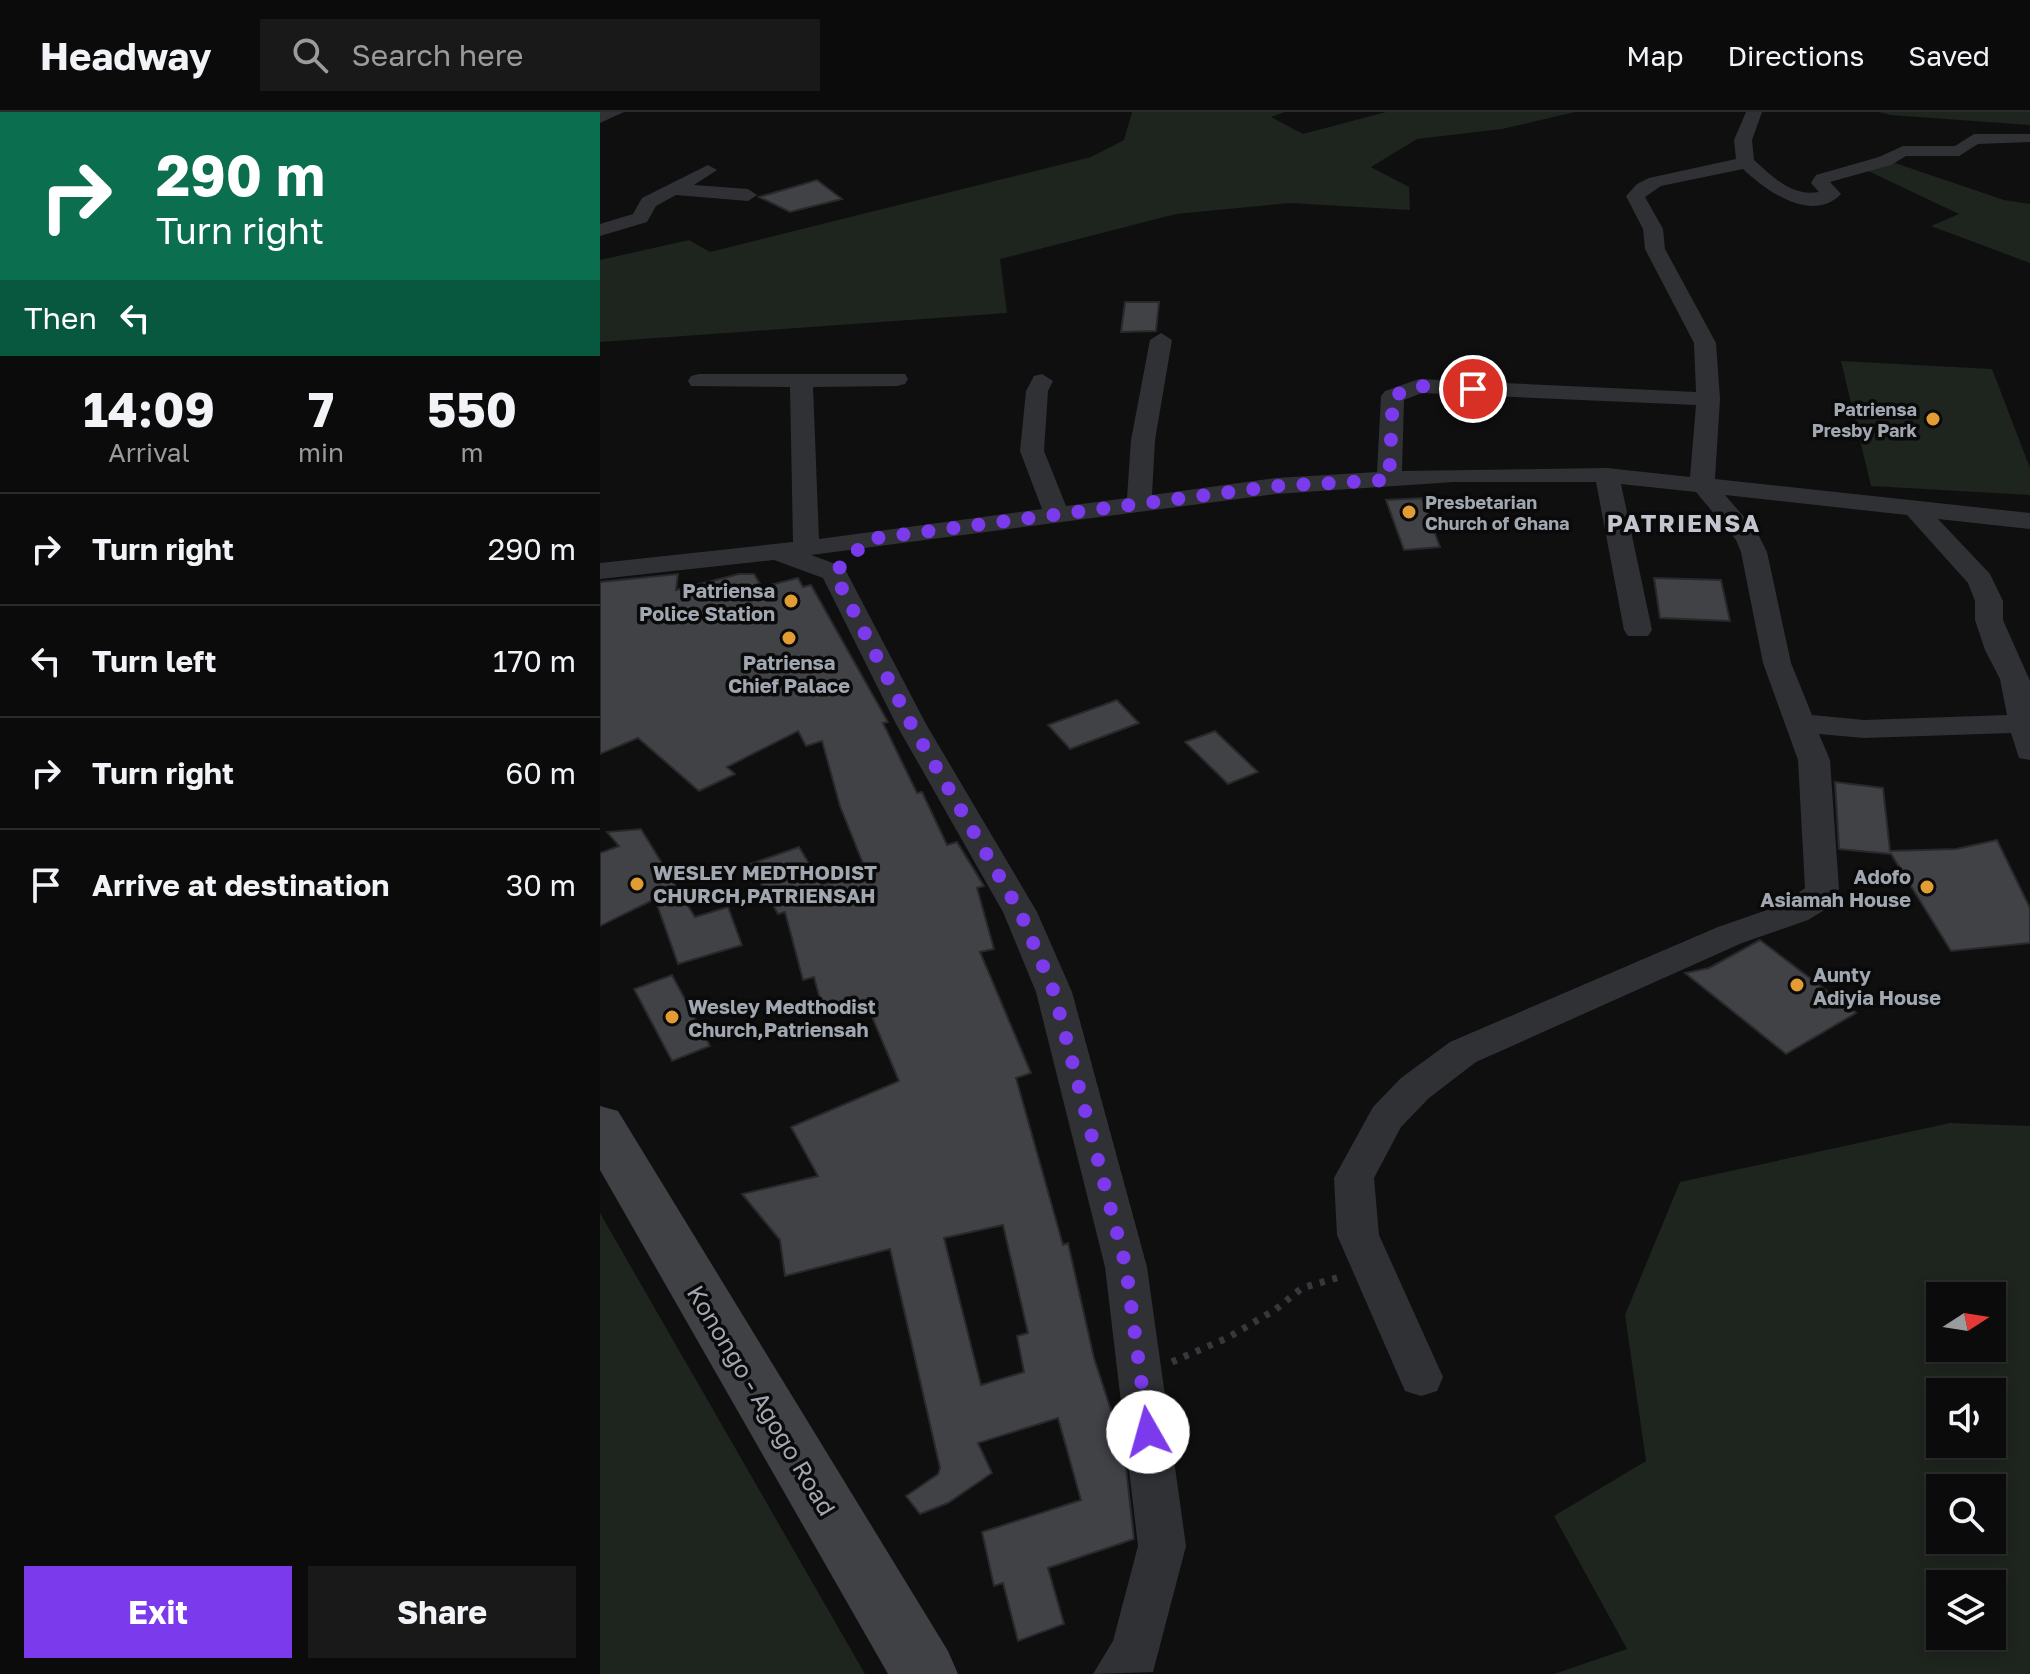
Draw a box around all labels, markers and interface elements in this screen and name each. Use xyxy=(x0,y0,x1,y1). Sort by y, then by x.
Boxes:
search box xyxy=(260,19,820,91)
text: Headway xyxy=(40,33,212,78)
icon: search xyxy=(288,33,332,77)
text: Search here xyxy=(352,37,523,73)
text: Map xyxy=(1626,39,1683,72)
text: Directions xyxy=(1727,39,1864,72)
text: Saved xyxy=(1908,39,1990,72)
text: 290 m xyxy=(156,141,325,208)
icon: right xyxy=(24,144,128,248)
text: Turn right xyxy=(156,209,324,252)
icon: left xyxy=(113,296,157,340)
text: Then xyxy=(24,300,97,336)
pin xyxy=(1439,355,1507,423)
icon: arrive xyxy=(1451,367,1495,411)
text: 14:09 xyxy=(83,380,215,438)
text: 7 xyxy=(308,380,334,438)
text: 550 xyxy=(427,380,517,438)
place label: Patriensa Presby Park xyxy=(1812,398,1918,441)
marker: Patriensa Presby Park xyxy=(1924,410,1942,428)
text: Arrival xyxy=(108,437,190,468)
text: min xyxy=(298,437,344,468)
text: m xyxy=(460,437,484,468)
place label: Presbetarian Church of Ghana xyxy=(1425,491,1570,534)
marker: Presbetarian Church of Ghana xyxy=(1400,503,1418,521)
district label: PATRIENSA xyxy=(1607,508,1761,537)
icon: right xyxy=(24,527,68,571)
text: Turn right xyxy=(92,531,234,567)
text: 290 m xyxy=(488,531,576,567)
place label: Patriensa Police Station xyxy=(639,578,775,625)
marker: Patriensa Police Station xyxy=(782,592,800,610)
marker: Patriensa Chief Palace xyxy=(780,629,798,647)
icon: left xyxy=(24,639,68,683)
text: Turn left xyxy=(92,643,217,679)
text: 170 m xyxy=(493,643,576,679)
place label: Patriensa Chief Palace xyxy=(728,650,850,697)
icon: right xyxy=(24,751,68,795)
text: Turn right xyxy=(92,755,234,791)
text: 60 m xyxy=(505,755,576,791)
place label: WESLEY MEDTHODIST CHURCH,PATRIENSAH xyxy=(653,860,877,907)
icon: arrive xyxy=(24,863,68,907)
place label: Adofo Asiamah House xyxy=(1760,864,1911,911)
text: Arrive at destination xyxy=(92,867,389,903)
text: 30 m xyxy=(506,867,576,903)
marker: WESLEY MEDTHODIST CHURCH,PATRIENSAH xyxy=(628,875,646,893)
marker: Adofo Asiamah House xyxy=(1918,878,1936,896)
place label: Aunty Adiyia House xyxy=(1813,962,1941,1009)
marker: Aunty Adiyia House xyxy=(1788,976,1806,994)
place label: Wesley Medthodist Church,Patriensah xyxy=(688,994,876,1041)
marker: Wesley Medthodist Church,Patriensah xyxy=(663,1008,681,1026)
street label: Konongo - Agogo Road xyxy=(682,1280,842,1520)
north arrow xyxy=(1926,1282,2006,1362)
map controls xyxy=(1926,1282,2006,1650)
button: sound xyxy=(1926,1378,2006,1458)
position arrow xyxy=(1106,1390,1190,1474)
button: search xyxy=(1926,1474,2006,1554)
button: Exit xyxy=(24,1566,292,1658)
button: Share xyxy=(308,1566,576,1658)
button: layers xyxy=(1926,1570,2006,1650)

